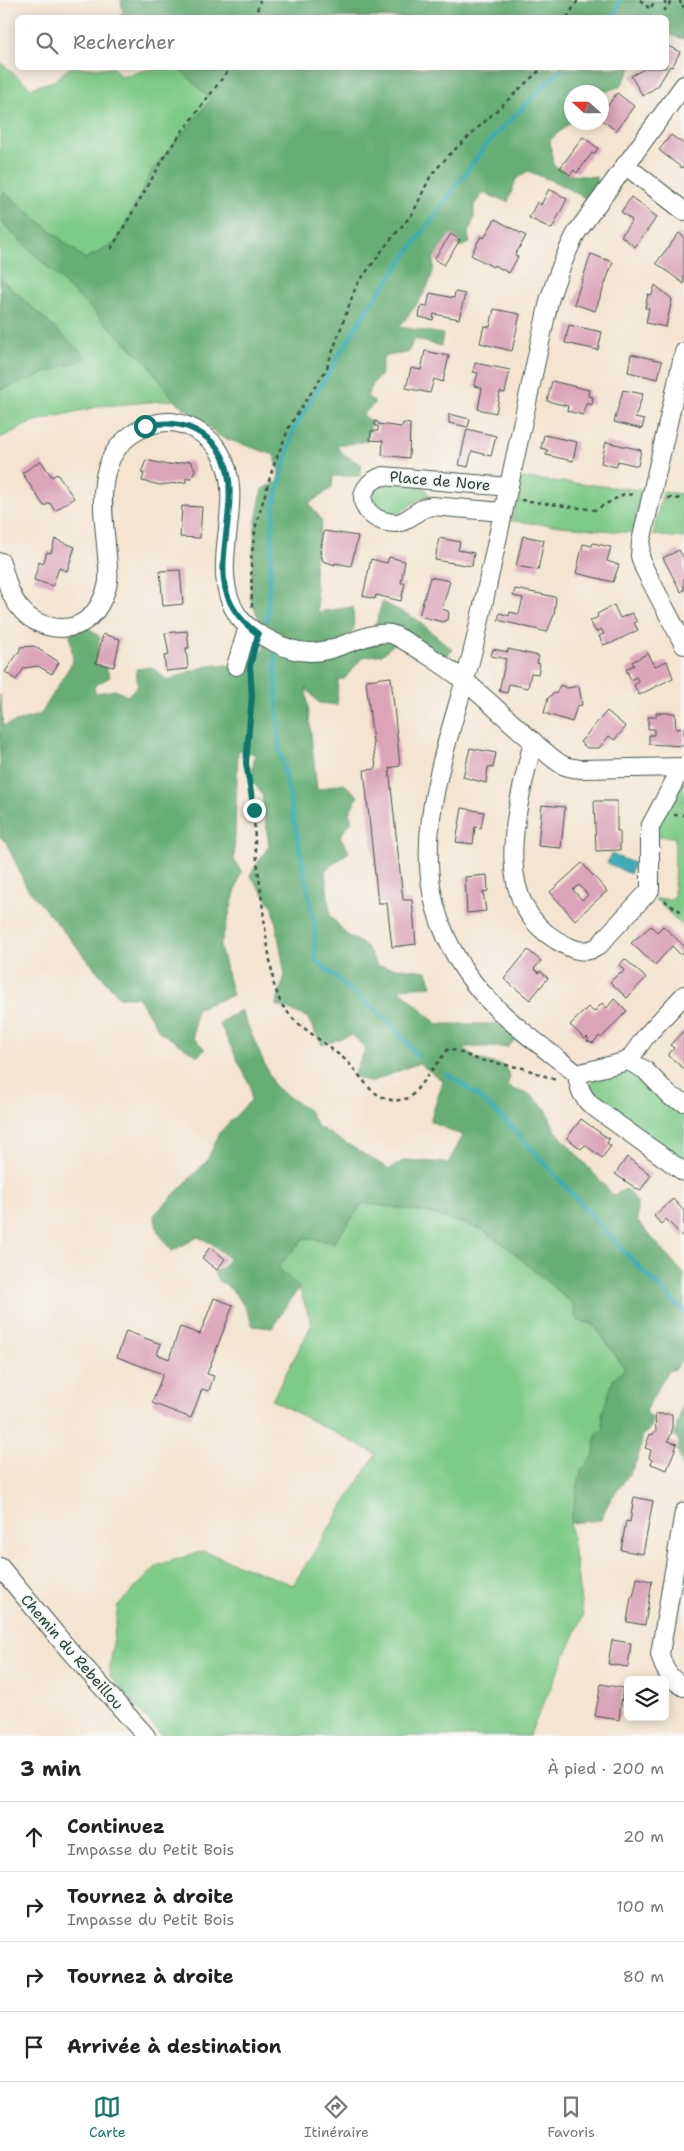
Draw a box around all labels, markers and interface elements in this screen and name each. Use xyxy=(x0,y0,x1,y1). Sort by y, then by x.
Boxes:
search box xyxy=(15,15,669,70)
icon: search xyxy=(33,29,61,57)
text: Rechercher xyxy=(73,30,176,55)
north arrow xyxy=(564,85,609,130)
route start xyxy=(134,415,157,438)
street label: Place de Nore xyxy=(389,467,491,495)
route end xyxy=(243,799,266,822)
street label: Chemin du Rebeillou xyxy=(16,1590,128,1714)
map controls xyxy=(624,1676,669,1721)
button: layers xyxy=(624,1676,669,1721)
text: 3 min xyxy=(20,1755,81,1783)
text: À pied · 200 m xyxy=(547,1758,664,1779)
text: Continuez xyxy=(67,1814,165,1839)
icon: ahead xyxy=(20,1823,48,1851)
text: 20 m xyxy=(623,1826,664,1847)
text: Impasse du Petit Bois xyxy=(67,1839,234,1860)
text: Tournez à droite xyxy=(67,1884,234,1909)
icon: right xyxy=(20,1893,48,1921)
text: 100 m xyxy=(616,1896,664,1917)
text: Impasse du Petit Bois xyxy=(67,1909,234,1930)
icon: right xyxy=(20,1963,48,1991)
text: Tournez à droite xyxy=(67,1964,234,1989)
text: 80 m xyxy=(623,1966,664,1987)
icon: arrive xyxy=(20,2033,48,2061)
text: Arrivée à destination xyxy=(67,2034,281,2059)
tab: Carte xyxy=(89,2093,126,2141)
tab: Itinéraire xyxy=(304,2093,369,2141)
tab: Favoris xyxy=(547,2093,595,2141)

